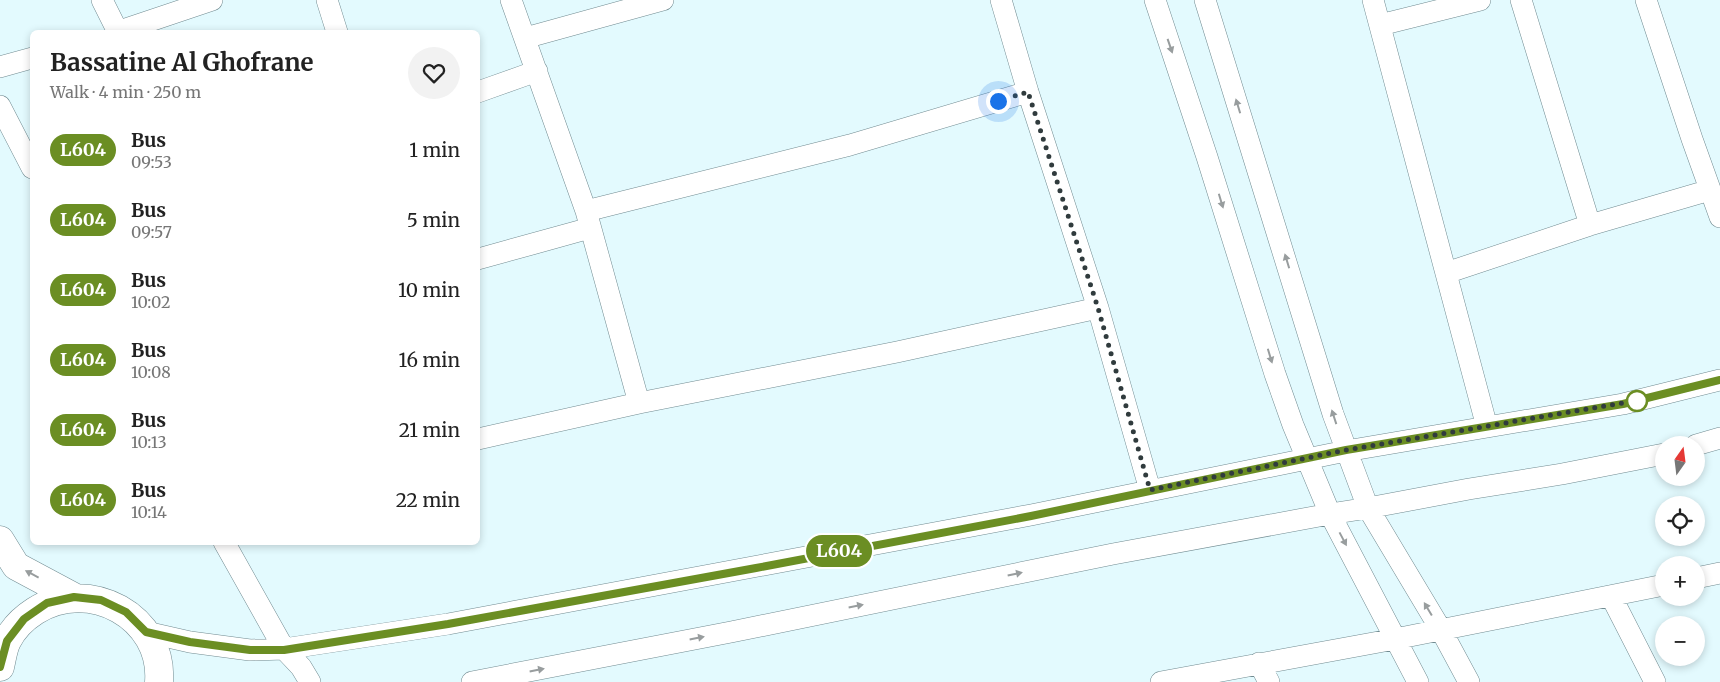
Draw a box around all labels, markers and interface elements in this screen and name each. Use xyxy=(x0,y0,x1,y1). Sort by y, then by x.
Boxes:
one-way arrow xyxy=(1167,39,1175,54)
text: Bassatine Al Ghofrane xyxy=(50,47,314,78)
button: heart xyxy=(408,47,460,99)
text: Walk · 4 min · 250 m xyxy=(50,82,201,102)
your location xyxy=(986,89,1011,114)
one-way arrow xyxy=(1234,98,1242,113)
text: Bus xyxy=(131,128,166,152)
text: L604 xyxy=(60,138,106,161)
text: 1 min xyxy=(409,138,460,162)
text: 09:53 xyxy=(131,152,172,172)
one-way arrow xyxy=(1218,193,1226,208)
text: Bus xyxy=(131,198,166,222)
text: L604 xyxy=(60,208,106,231)
text: 5 min xyxy=(407,208,460,232)
text: 09:57 xyxy=(131,222,172,242)
one-way arrow xyxy=(1282,253,1290,268)
text: Bus xyxy=(131,268,166,292)
text: L604 xyxy=(60,278,106,301)
text: 10 min xyxy=(398,278,460,302)
text: 10:02 xyxy=(131,292,170,312)
text: Bus xyxy=(131,338,166,362)
text: L604 xyxy=(60,348,106,371)
text: 16 min xyxy=(399,348,460,372)
one-way arrow xyxy=(1266,348,1274,363)
text: 10:08 xyxy=(131,362,171,382)
unlabelled marker xyxy=(1626,390,1648,412)
text: Bus xyxy=(131,408,166,432)
one-way arrow xyxy=(1329,409,1337,424)
text: L604 xyxy=(60,418,106,441)
text: 21 min xyxy=(399,418,460,442)
text: 10:13 xyxy=(131,432,167,452)
north arrow xyxy=(1655,436,1705,486)
map controls xyxy=(1655,436,1705,666)
text: Bus xyxy=(131,478,166,502)
text: L604 xyxy=(60,488,106,511)
text: 22 min xyxy=(396,488,460,512)
button: locate xyxy=(1655,496,1705,546)
text: 10:14 xyxy=(131,502,167,522)
one-way arrow xyxy=(1339,531,1347,546)
line badge: L604 xyxy=(804,535,874,567)
text: L604 xyxy=(816,539,862,562)
button: + xyxy=(1655,556,1705,606)
one-way arrow xyxy=(24,570,39,578)
one-way arrow xyxy=(1008,570,1023,578)
one-way arrow xyxy=(848,602,864,610)
one-way arrow xyxy=(1423,602,1432,615)
button: − xyxy=(1655,616,1705,666)
one-way arrow xyxy=(689,634,705,642)
one-way arrow xyxy=(530,665,546,673)

